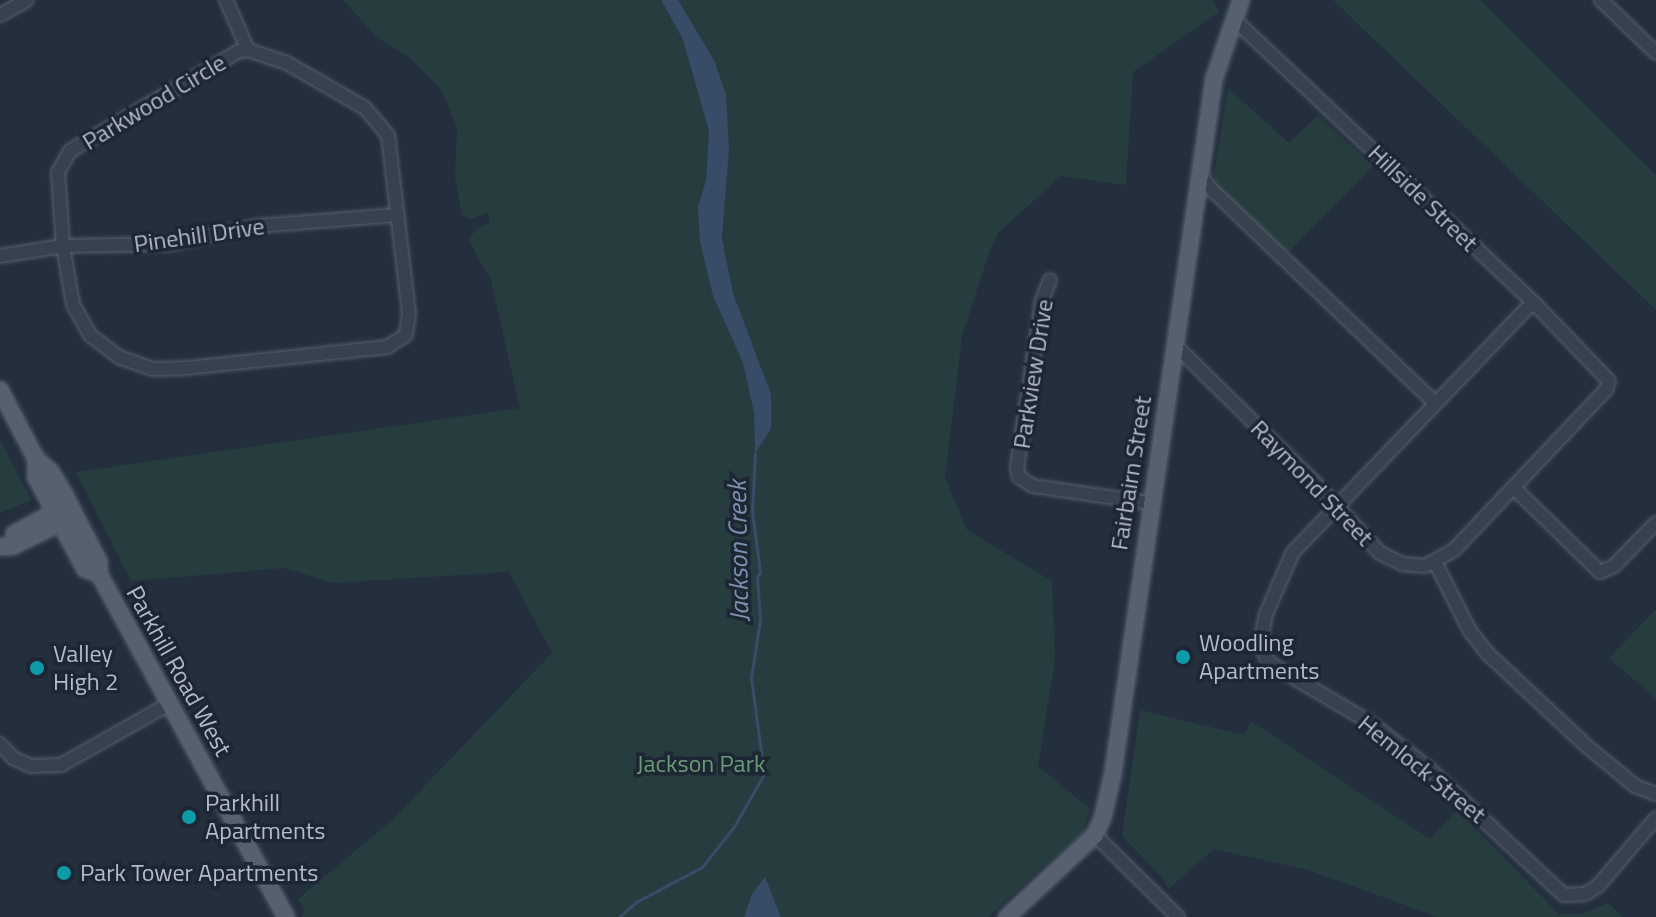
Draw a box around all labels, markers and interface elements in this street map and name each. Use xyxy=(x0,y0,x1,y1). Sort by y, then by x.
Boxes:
street label: Parkwood Circle xyxy=(77,48,231,156)
street label: Hillside Street xyxy=(1362,139,1484,257)
street label: Pinehill Drive xyxy=(132,212,266,258)
street label: Parkview Drive xyxy=(1007,297,1059,451)
street label: Fairbairn Street xyxy=(1105,394,1157,552)
street label: Raymond Street xyxy=(1245,414,1379,552)
water label: Jackson Creek xyxy=(721,480,755,622)
street label: Parkhill Road West xyxy=(120,581,238,761)
place label: Woodling Apartments xyxy=(1199,629,1319,685)
place label: Valley High 2 xyxy=(53,640,118,696)
marker: Woodling Apartments xyxy=(1174,648,1192,666)
marker: Valley High 2 xyxy=(28,659,46,677)
street label: Hemlock Street xyxy=(1352,709,1492,829)
park label: Jackson Park xyxy=(637,750,765,778)
place label: Parkhill Apartments xyxy=(205,789,325,845)
marker: Parkhill Apartments xyxy=(180,808,198,826)
place label: Park Tower Apartments xyxy=(80,859,318,887)
marker: Park Tower Apartments xyxy=(55,864,73,882)

